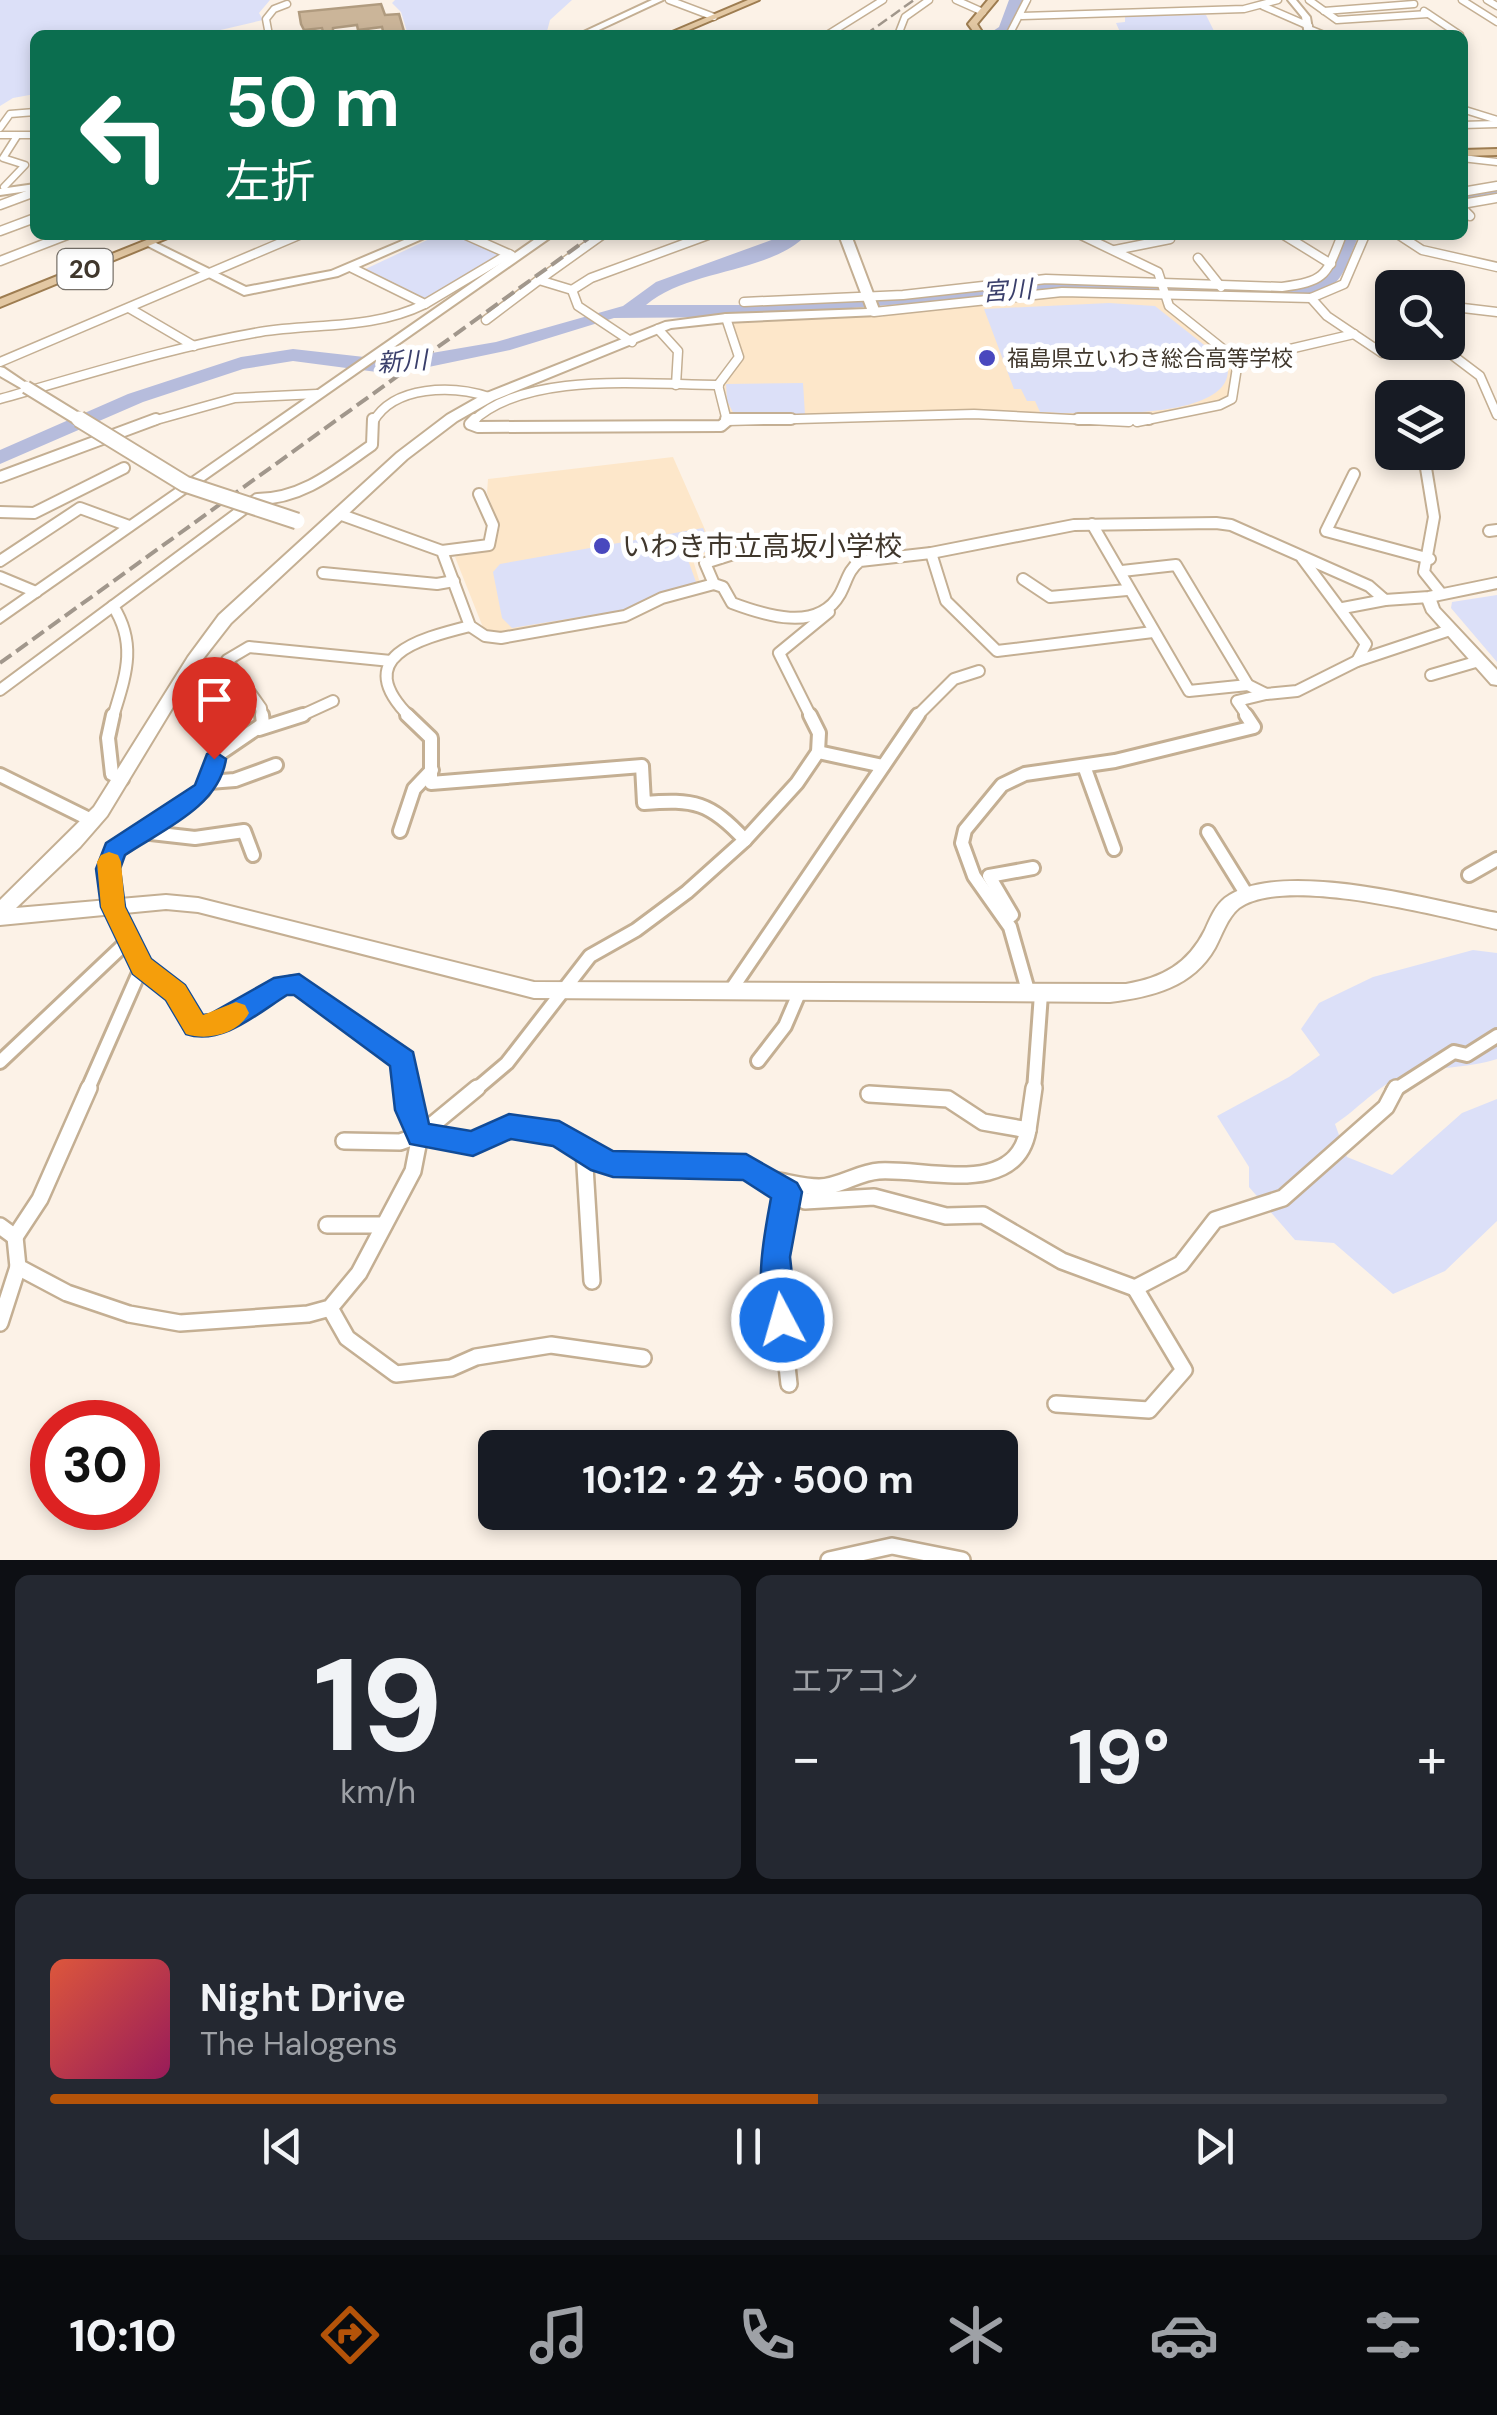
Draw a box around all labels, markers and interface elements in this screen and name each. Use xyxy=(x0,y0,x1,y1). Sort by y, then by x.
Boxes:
text: 50 m xyxy=(225,57,400,148)
icon: left xyxy=(60,70,190,200)
text: 左折 xyxy=(225,152,315,211)
road number: 20 xyxy=(58,249,112,289)
map controls xyxy=(1375,270,1465,470)
button: search xyxy=(1375,270,1465,360)
water label: 宮川 xyxy=(981,272,1036,309)
water label: 新川 xyxy=(376,343,431,380)
place label: 福島県立いわき総合高等学校 xyxy=(1007,344,1293,373)
marker: 福島県立いわき総合高等学校 xyxy=(976,347,998,369)
button: layers xyxy=(1375,380,1465,470)
place label: いわき市立高坂小学校 xyxy=(622,528,902,565)
marker: いわき市立高坂小学校 xyxy=(591,535,613,557)
pin xyxy=(172,657,257,760)
icon: arrive xyxy=(187,672,242,727)
position arrow xyxy=(730,1268,834,1372)
speed limit sign: 30 xyxy=(30,1400,160,1530)
text: 10:12 · 2 分 · 500 m xyxy=(582,1455,914,1505)
text: 19 xyxy=(313,1621,443,1790)
text: エアコン xyxy=(791,1660,919,1702)
text: 19° xyxy=(1068,1709,1170,1806)
text: − xyxy=(791,1722,821,1794)
text: + xyxy=(1417,1722,1447,1794)
text: km/h xyxy=(340,1771,416,1813)
text: Night Drive xyxy=(200,1973,406,2023)
text: The Halogens xyxy=(200,2023,398,2065)
icon: previous xyxy=(255,2119,310,2174)
icon: pause xyxy=(721,2119,776,2174)
icon: next xyxy=(1187,2119,1242,2174)
icon: directions xyxy=(315,2300,385,2370)
icon: music xyxy=(524,2300,594,2370)
icon: phone xyxy=(732,2300,802,2370)
icon: climate xyxy=(941,2300,1011,2370)
icon: car xyxy=(1149,2300,1219,2370)
icon: filters xyxy=(1358,2300,1428,2370)
text: 10:10 xyxy=(69,2306,177,2365)

